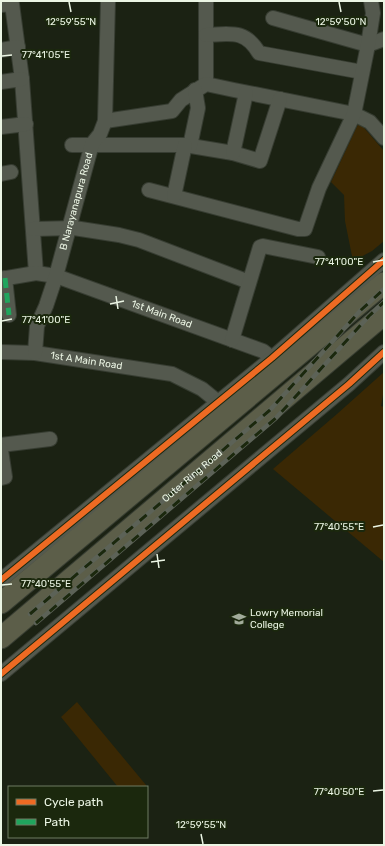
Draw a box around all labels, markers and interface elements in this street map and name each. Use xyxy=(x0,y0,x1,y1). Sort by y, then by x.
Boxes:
text: 12°59'55"N xyxy=(46,16,96,28)
text: 12°59'50"N xyxy=(315,16,367,28)
text: 77°41'05"E xyxy=(22,49,70,61)
street label: B Narayanapura Road xyxy=(57,151,95,251)
text: 77°41'00"E xyxy=(315,256,363,268)
street label: 1st Main Road xyxy=(129,298,194,331)
text: 77°41'00"E xyxy=(22,314,70,326)
street label: 1st A Main Road xyxy=(50,349,123,372)
street label: Outer Ring Road xyxy=(160,447,225,505)
text: 77°40'55"E xyxy=(314,521,364,533)
text: 77°40'55"E xyxy=(21,578,71,590)
place label: Lowry Memorial College xyxy=(250,607,323,631)
school or university icon: Lowry Memorial College xyxy=(231,611,247,627)
legend xyxy=(8,786,148,838)
text: 77°40'50"E xyxy=(314,786,364,798)
text: Cycle path xyxy=(44,795,103,809)
text: Path xyxy=(44,815,70,829)
text: 12°59'55"N xyxy=(176,819,226,831)

